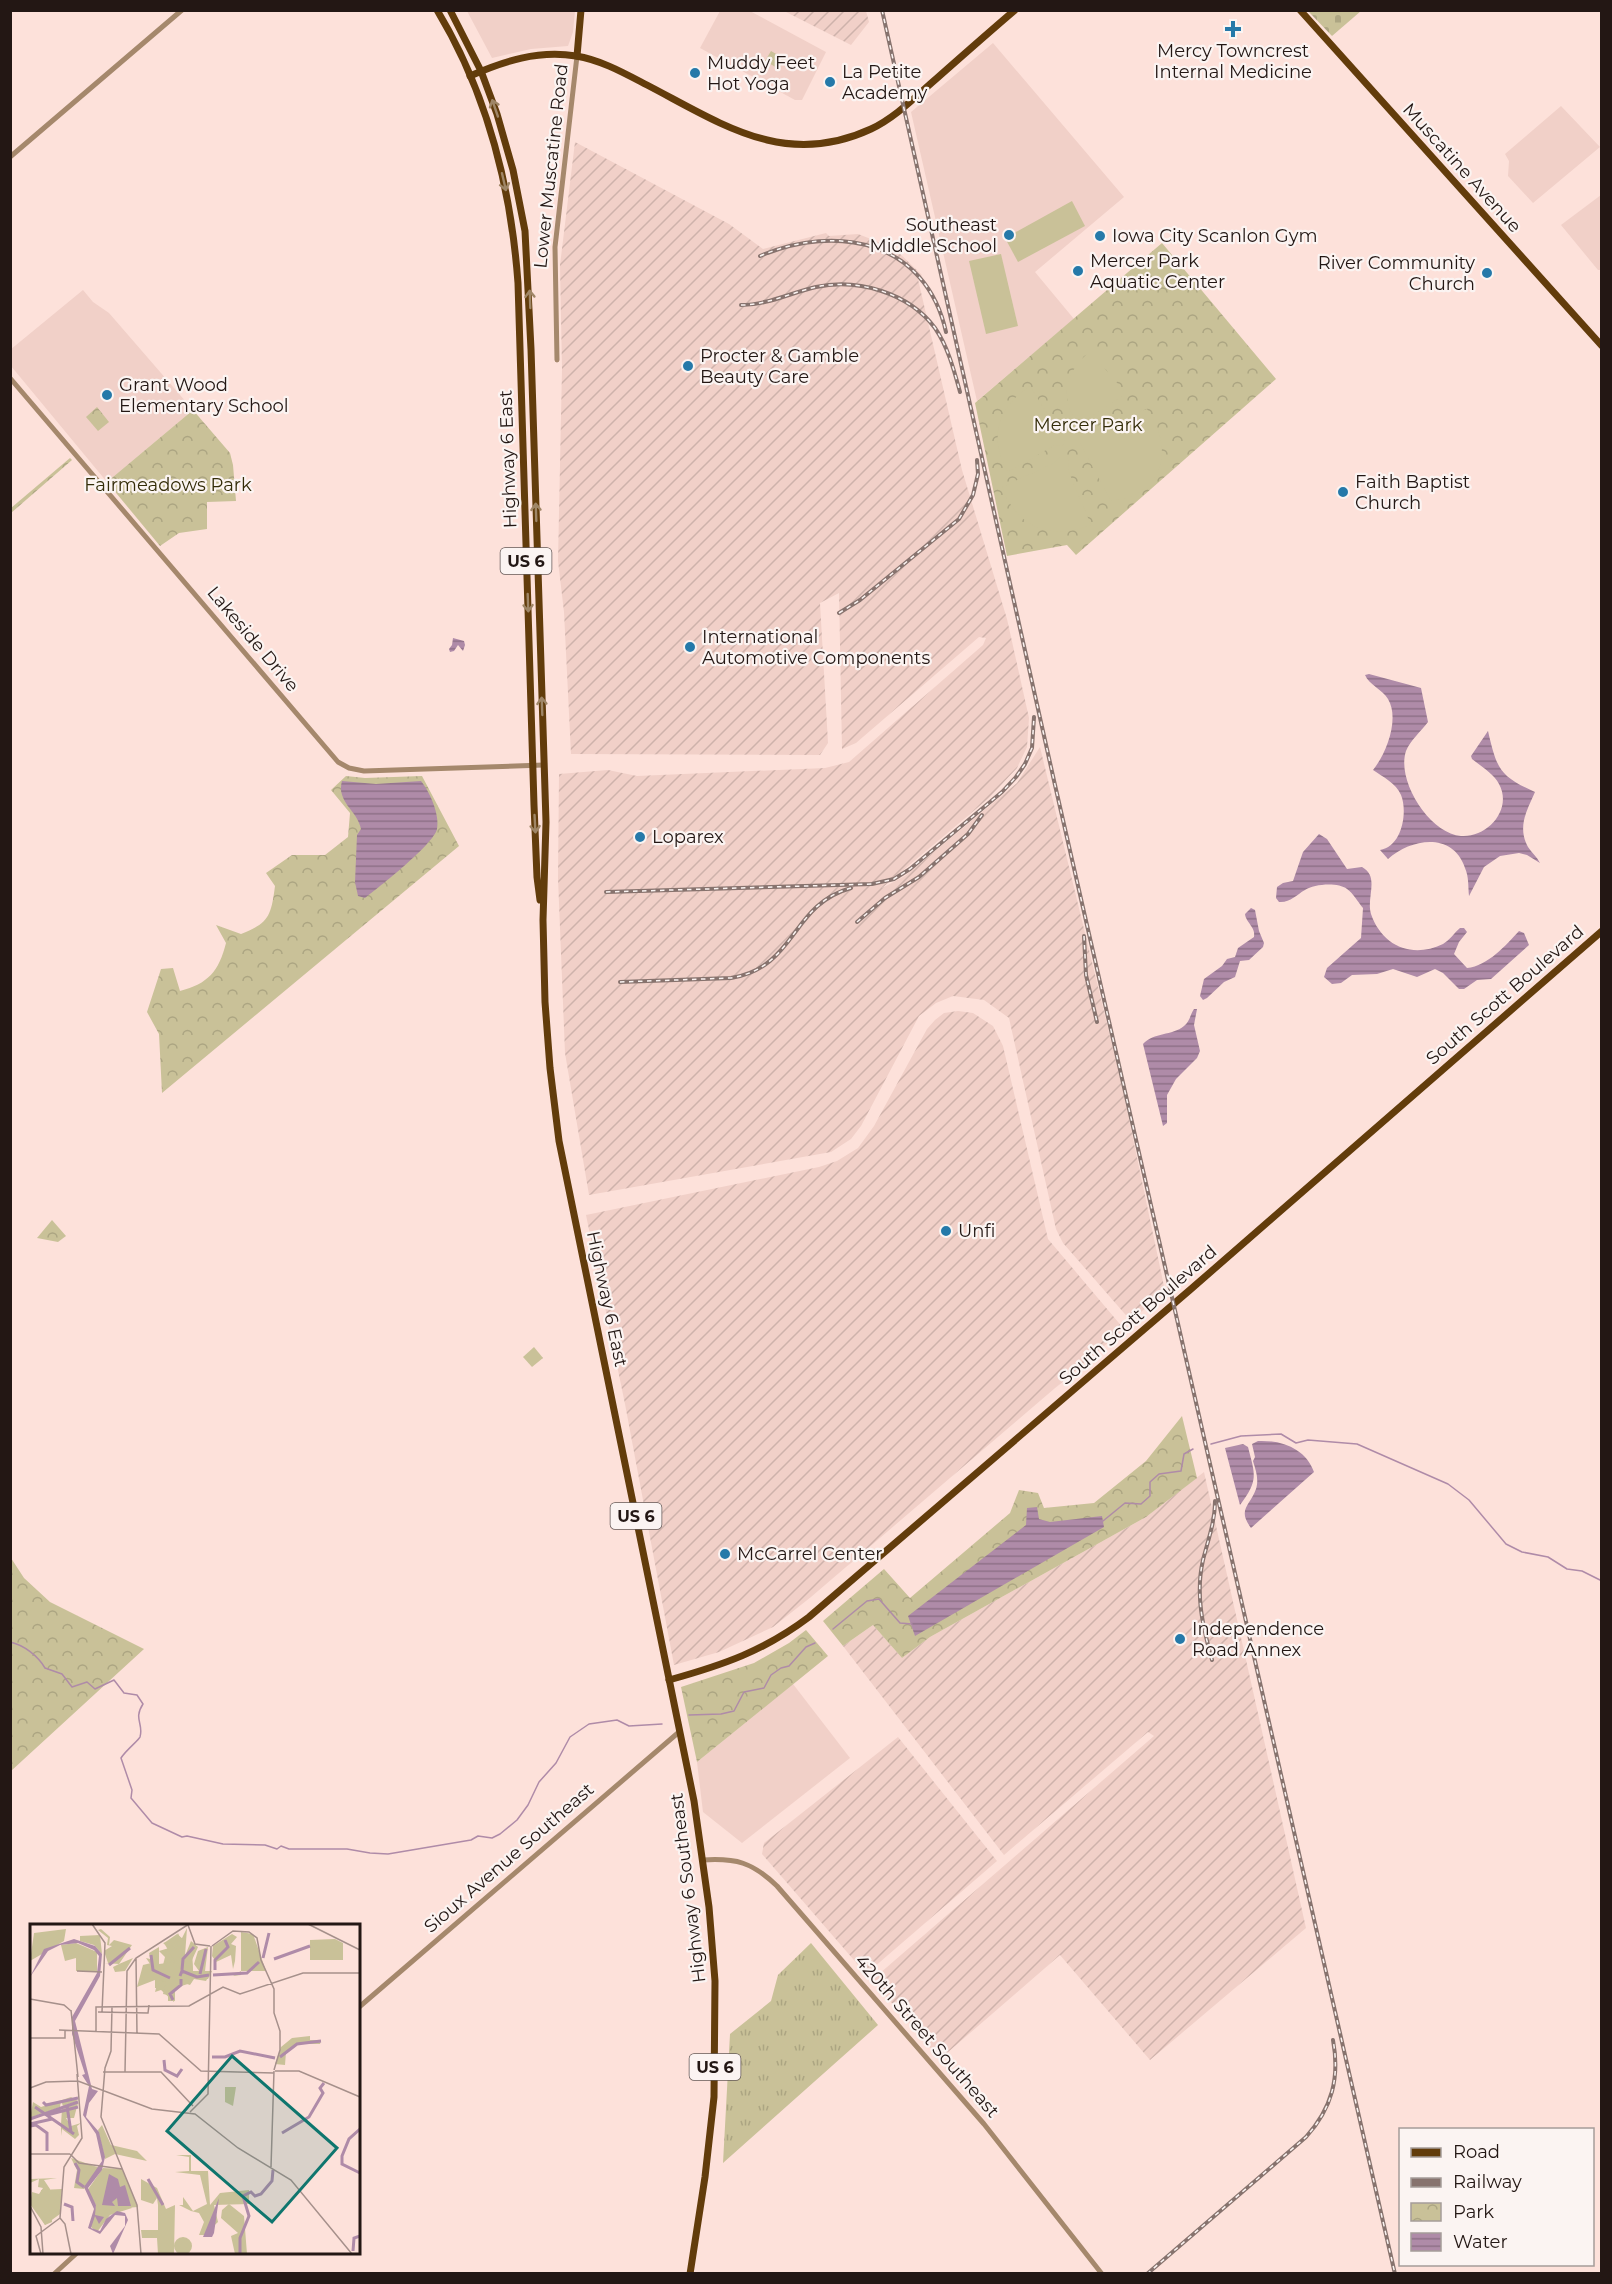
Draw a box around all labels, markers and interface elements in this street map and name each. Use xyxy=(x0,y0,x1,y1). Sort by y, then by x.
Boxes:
marker: Mercy Towncrest Internal Medicine xyxy=(1224,20,1242,38)
place label: Mercy Towncrest Internal Medicine xyxy=(1154,40,1312,83)
place label: Muddy Feet Hot Yoga xyxy=(707,52,815,95)
place label: La Petite Academy xyxy=(842,61,927,104)
street label: Lower Muscatine Road xyxy=(529,63,573,269)
marker: Muddy Feet Hot Yoga xyxy=(688,66,702,80)
marker: La Petite Academy xyxy=(823,75,837,89)
one-way arrow xyxy=(489,99,500,118)
street label: Muscatine Avenue xyxy=(1398,99,1526,237)
one-way arrow xyxy=(499,171,510,191)
place label: Southeast Middle School xyxy=(869,214,997,257)
place label: Iowa City Scanlon Gym xyxy=(1112,225,1318,247)
marker: Southeast Middle School xyxy=(1002,228,1016,242)
marker: Iowa City Scanlon Gym xyxy=(1093,229,1107,243)
place label: Mercer Park Aquatic Center xyxy=(1090,250,1225,293)
place label: River Community Church xyxy=(1318,252,1475,295)
marker: Mercer Park Aquatic Center xyxy=(1071,264,1085,278)
marker: River Community Church xyxy=(1480,266,1494,280)
one-way arrow xyxy=(524,289,535,309)
place label: Procter & Gamble Beauty Care xyxy=(700,345,859,388)
marker: Procter & Gamble Beauty Care xyxy=(681,359,695,373)
place label: Grant Wood Elementary School xyxy=(119,374,289,417)
marker: Grant Wood Elementary School xyxy=(100,388,114,402)
street label: Highway 6 East xyxy=(495,390,521,528)
park label: Mercer Park xyxy=(1034,414,1143,436)
place label: Faith Baptist Church xyxy=(1355,471,1470,514)
park label: Fairmeadows Park xyxy=(84,474,252,496)
marker: Faith Baptist Church xyxy=(1336,485,1350,499)
one-way arrow xyxy=(531,502,542,522)
road number: US 6 xyxy=(500,548,552,574)
street label: Lakeside Drive xyxy=(202,582,304,696)
one-way arrow xyxy=(522,593,533,613)
place label: International Automotive Components xyxy=(702,626,930,669)
marker: International Automotive Components xyxy=(683,640,697,654)
one-way arrow xyxy=(536,697,548,717)
one-way arrow xyxy=(529,813,540,833)
place label: Loparex xyxy=(652,826,724,848)
marker: Loparex xyxy=(633,830,647,844)
street label: South Scott Boulevard xyxy=(1422,921,1588,1069)
place label: Unfi xyxy=(958,1220,995,1242)
marker: Unfi xyxy=(939,1224,953,1238)
street label: Highway 6 East xyxy=(582,1229,632,1369)
street label: South Scott Boulevard xyxy=(1055,1241,1221,1389)
road number: US 6 xyxy=(610,1503,662,1529)
place label: McCarrel Center xyxy=(737,1543,883,1565)
marker: McCarrel Center xyxy=(718,1547,732,1561)
place label: Independence Road Annex xyxy=(1192,1618,1324,1661)
marker: Independence Road Annex xyxy=(1173,1632,1187,1646)
street label: Sioux Avenue Southeast xyxy=(420,1778,598,1938)
street label: Highway 6 Southeast xyxy=(665,1792,711,1984)
inset map xyxy=(30,1924,360,2254)
street label: 420th Street Southeast xyxy=(850,1950,1004,2122)
road number: US 6 xyxy=(690,2054,740,2080)
legend xyxy=(1399,2128,1594,2266)
text: Road xyxy=(1453,2141,1500,2163)
text: Railway xyxy=(1453,2171,1522,2193)
text: Park xyxy=(1453,2201,1494,2223)
text: Water xyxy=(1453,2231,1508,2253)

